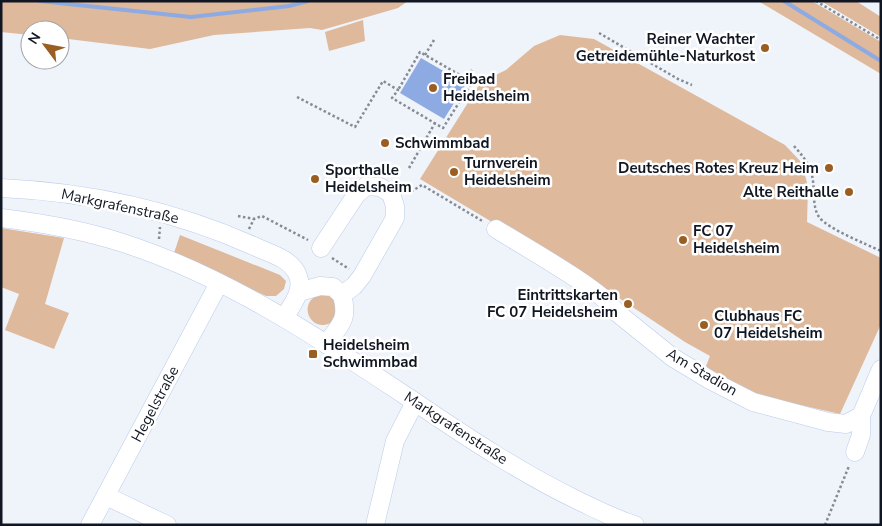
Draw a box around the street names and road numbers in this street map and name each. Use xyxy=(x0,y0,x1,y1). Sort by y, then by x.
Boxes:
street label: Markgrafenstraße xyxy=(59,184,181,228)
street label: Am Stadion xyxy=(663,344,741,400)
street label: Hegelstraße xyxy=(127,362,183,446)
street label: Markgrafenstraße xyxy=(400,387,512,469)

